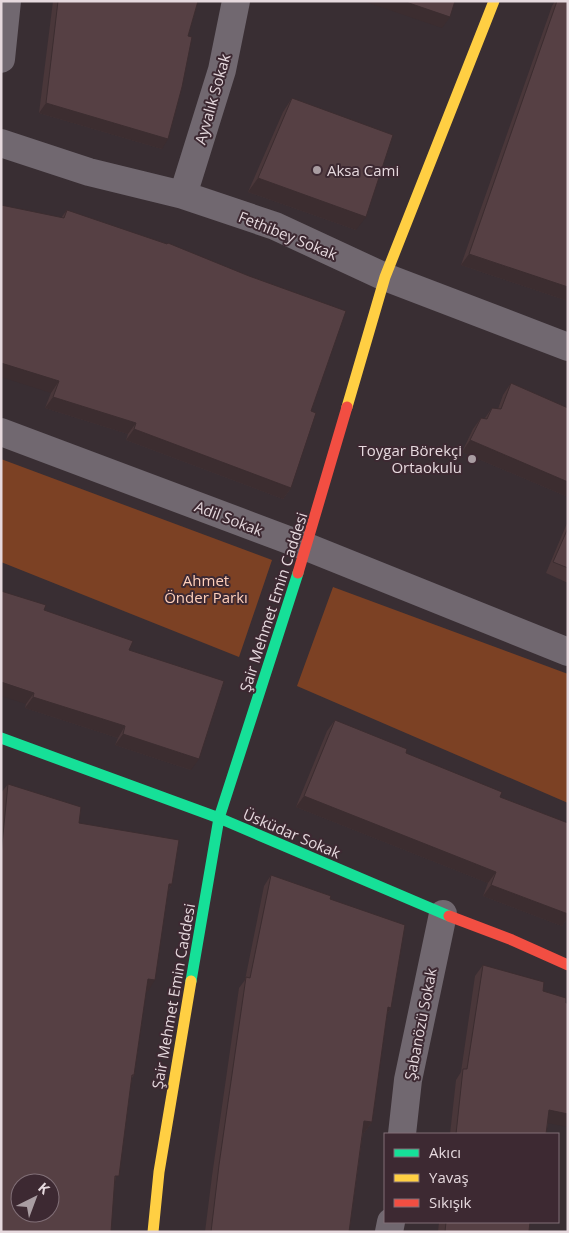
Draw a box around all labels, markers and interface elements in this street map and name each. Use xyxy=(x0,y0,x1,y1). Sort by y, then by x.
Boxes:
street label: Ayvalık Sokak xyxy=(189,51,235,147)
place label: Aksa Cami xyxy=(327,160,399,180)
marker: Aksa Cami xyxy=(311,164,323,176)
street label: Fethibey Sokak xyxy=(236,206,340,264)
place label: Toygar Börekçi Ortaokulu xyxy=(359,440,462,477)
marker: Toygar Börekçi Ortaokulu xyxy=(466,453,478,465)
street label: Adil Sokak xyxy=(192,496,266,540)
street label: Şair Mehmet Emin Caddesi xyxy=(234,510,312,694)
park label: Ahmet Önder Parkı xyxy=(164,570,248,607)
street label: Üsküdar Sokak xyxy=(240,803,344,863)
street label: Şair Mehmet Emin Caddesi xyxy=(147,902,199,1090)
street label: Şabanözü Sokak xyxy=(399,966,441,1082)
legend xyxy=(384,1133,559,1223)
text: Akıcı xyxy=(429,1142,461,1162)
text: Yavaş xyxy=(429,1167,469,1187)
north arrow xyxy=(10,1173,60,1223)
text: K xyxy=(34,1178,54,1199)
text: Sıkışık xyxy=(429,1192,472,1212)

